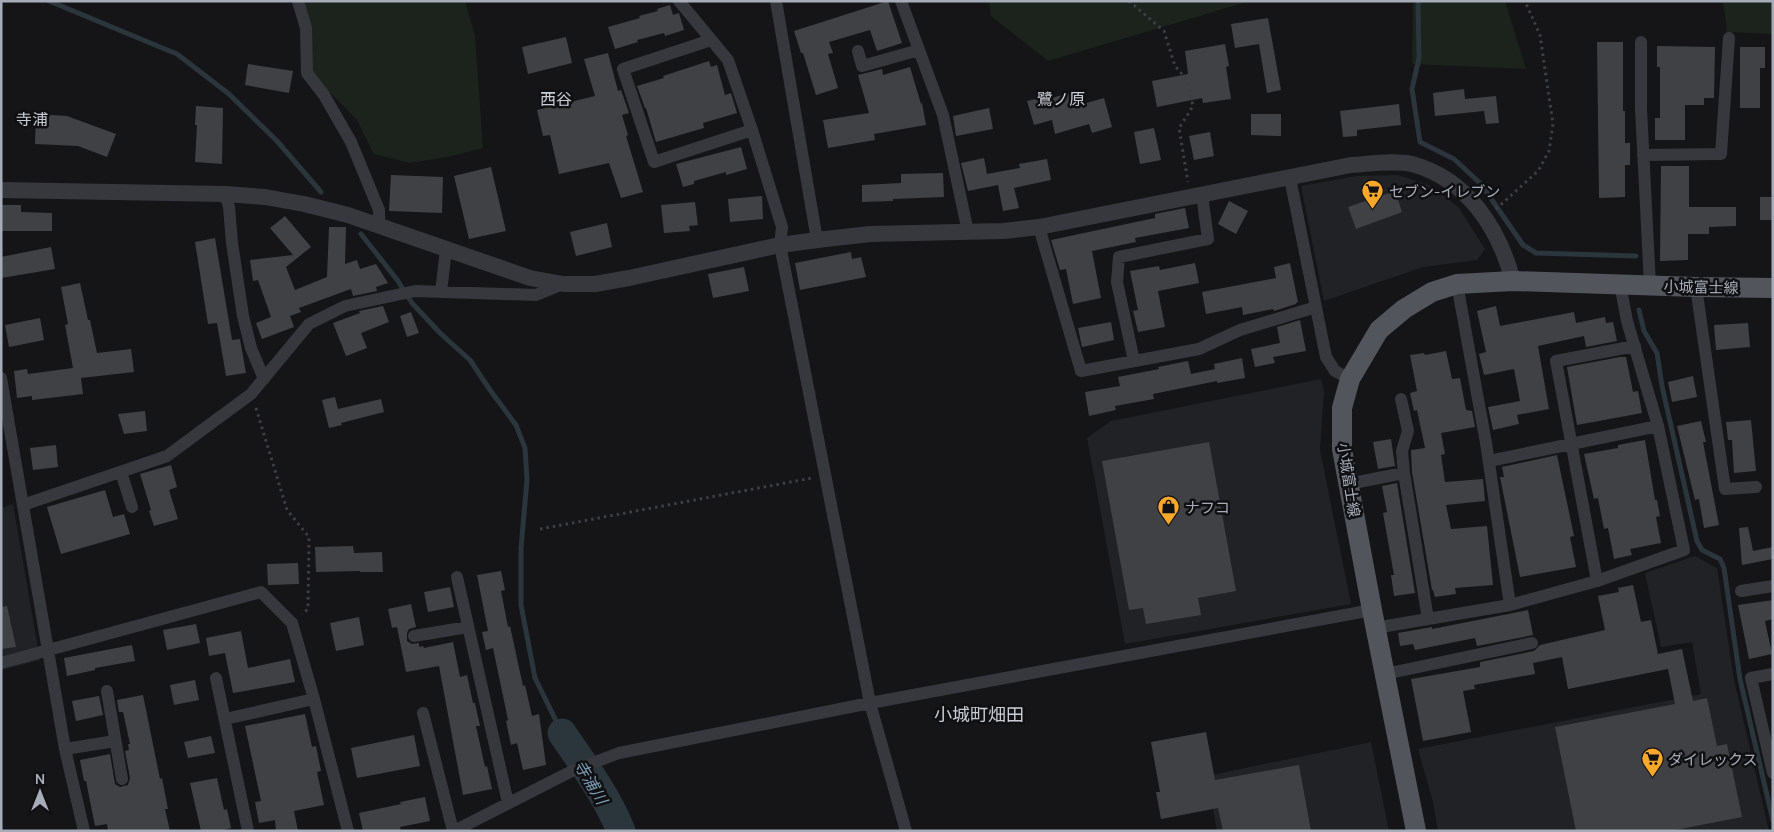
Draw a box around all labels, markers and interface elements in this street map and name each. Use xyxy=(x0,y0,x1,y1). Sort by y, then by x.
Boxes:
district label: 西谷 xyxy=(540,88,572,110)
district label: 鷺ノ原 xyxy=(1037,88,1085,110)
district label: 寺浦 xyxy=(16,108,48,130)
supermarket icon: セブン-イレブン xyxy=(1361,179,1385,210)
place label: セブン-イレブン xyxy=(1389,181,1500,202)
street label: 小城富士線 xyxy=(1663,276,1739,298)
street label: 小城富士線 xyxy=(1333,441,1365,519)
shop icon: ナフコ xyxy=(1157,495,1181,526)
place label: ナフコ xyxy=(1185,497,1230,518)
district label: 小城町畑田 xyxy=(934,702,1024,726)
supermarket icon: ダイレックス xyxy=(1640,747,1664,778)
place label: ダイレックス xyxy=(1668,749,1758,770)
water label: 寺浦川 xyxy=(569,756,614,810)
north arrow xyxy=(15,767,65,817)
text: N xyxy=(35,769,45,788)

